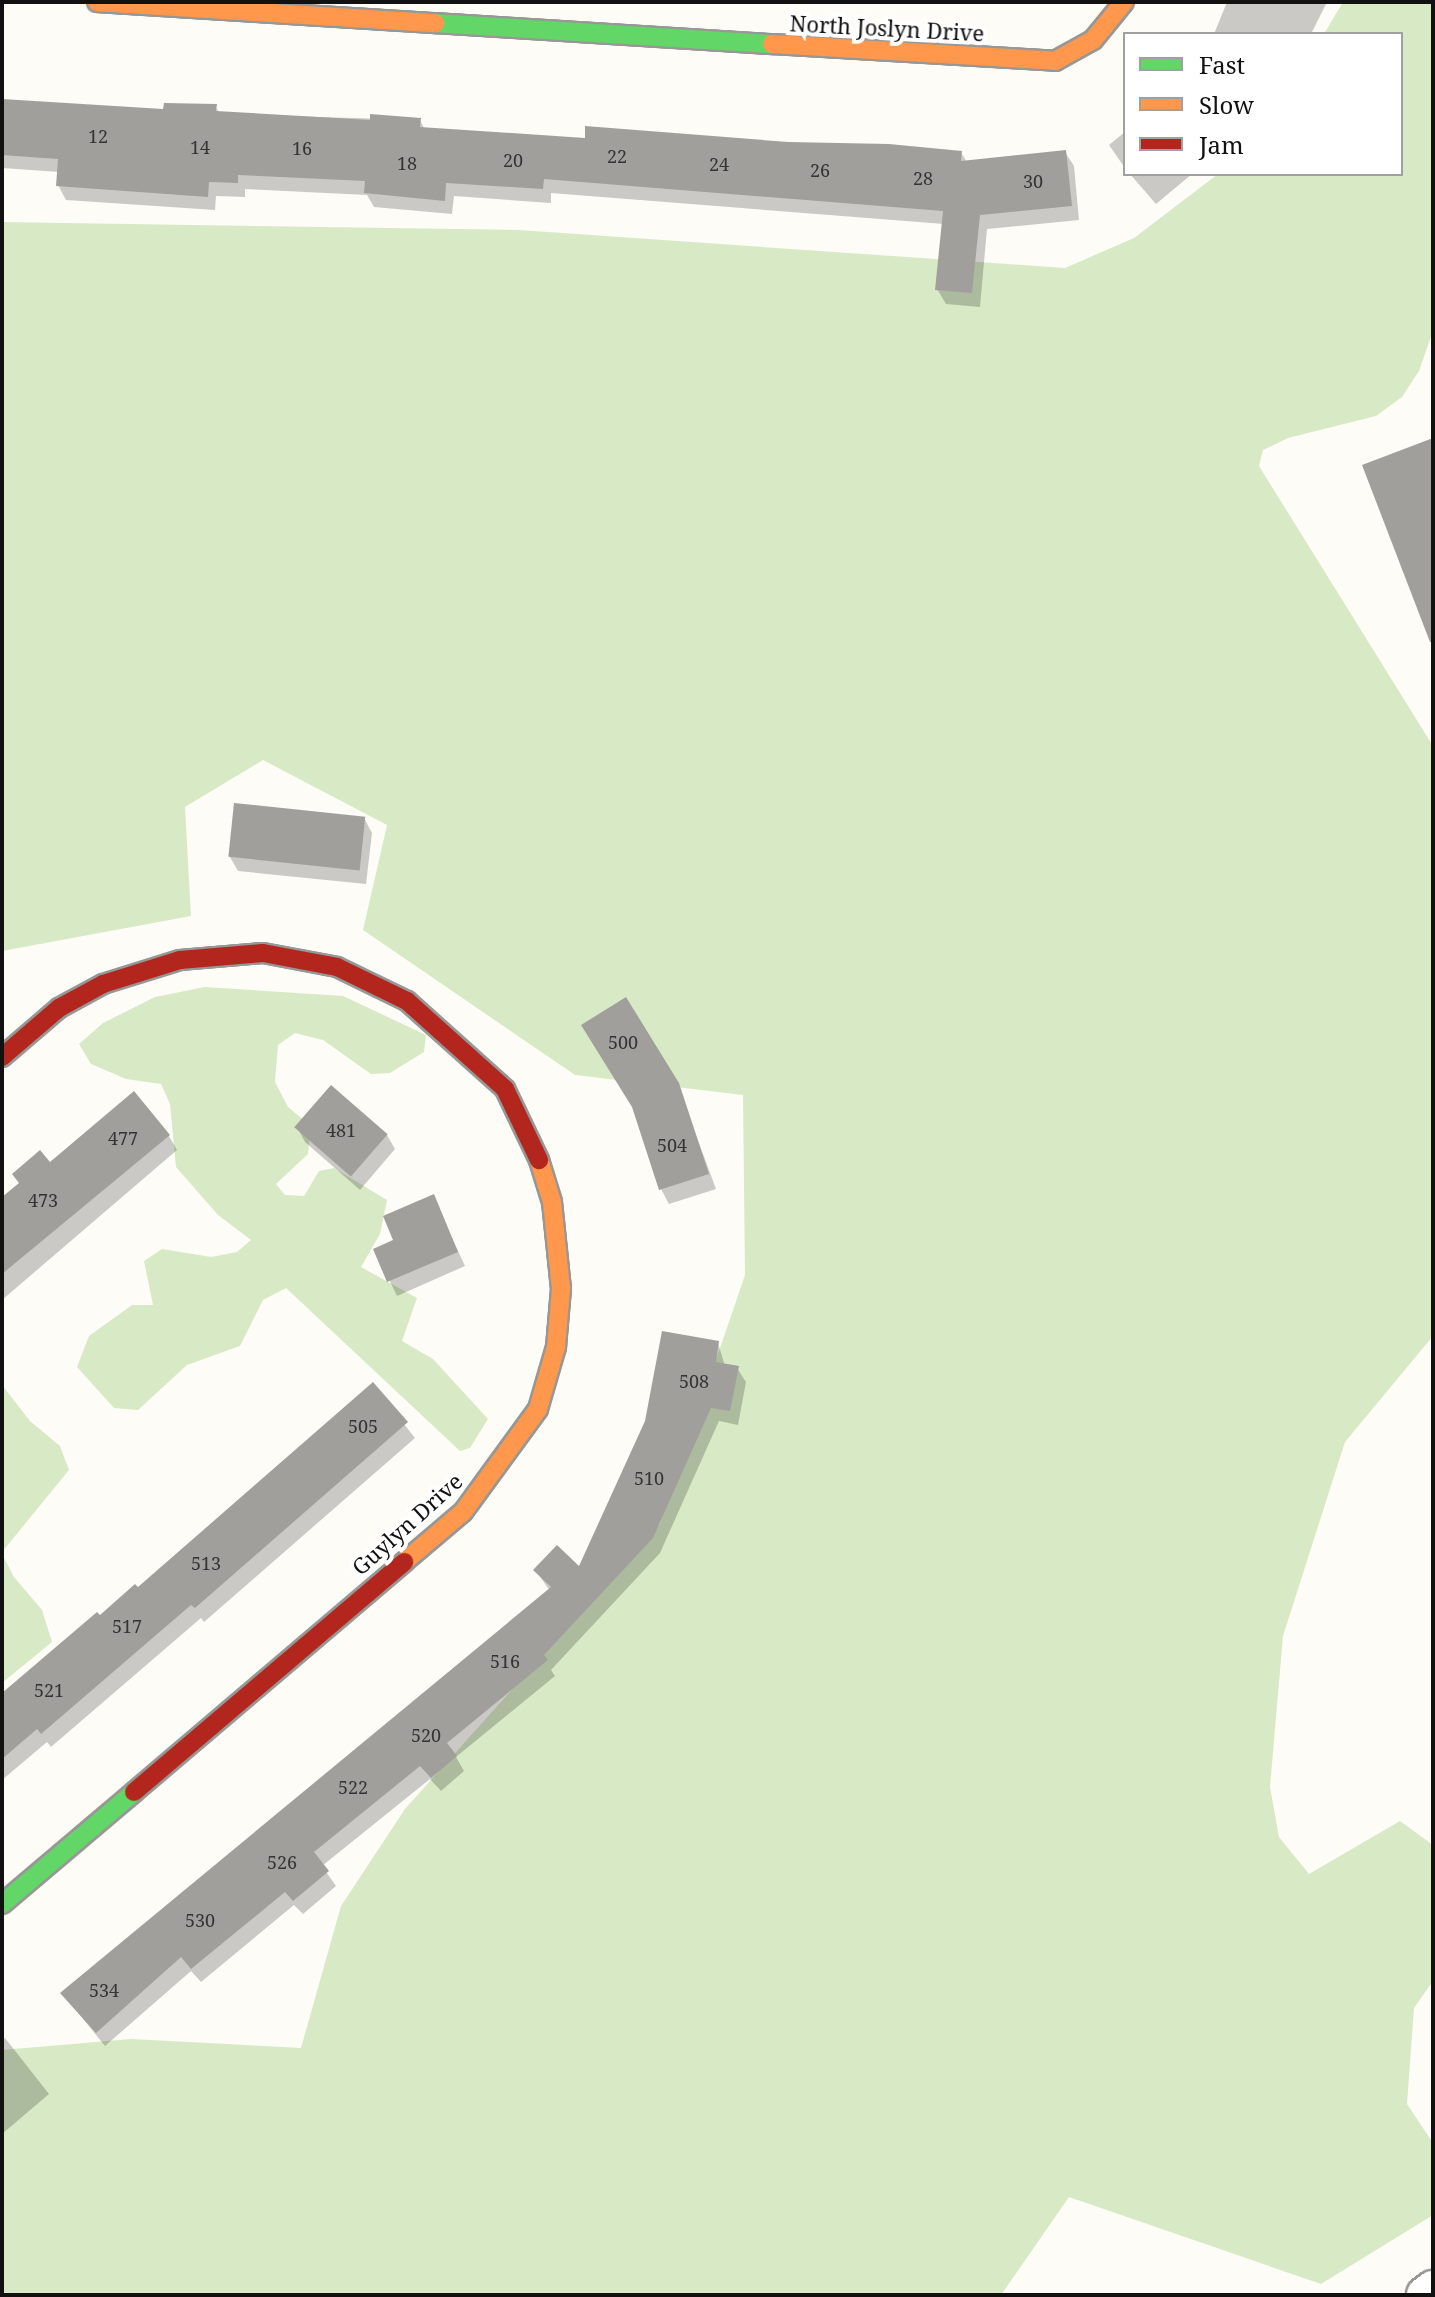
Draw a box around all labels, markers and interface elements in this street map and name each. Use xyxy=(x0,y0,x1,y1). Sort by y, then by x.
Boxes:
street label: North Joslyn Drive xyxy=(789,10,985,46)
legend xyxy=(1123,32,1403,176)
text: Fast xyxy=(1199,48,1245,81)
text: Slow xyxy=(1199,88,1254,121)
house number: 12 xyxy=(88,125,108,147)
text: Jam xyxy=(1199,128,1244,161)
house number: 14 xyxy=(190,136,210,158)
house number: 16 xyxy=(292,137,312,159)
house number: 22 xyxy=(607,145,627,167)
house number: 20 xyxy=(503,149,523,171)
house number: 18 xyxy=(397,152,417,174)
house number: 24 xyxy=(709,153,729,175)
house number: 26 xyxy=(810,159,830,181)
house number: 28 xyxy=(913,167,933,189)
house number: 30 xyxy=(1023,170,1043,192)
house number: 500 xyxy=(608,1031,638,1053)
house number: 481 xyxy=(326,1119,356,1141)
house number: 477 xyxy=(108,1127,138,1149)
house number: 504 xyxy=(657,1134,687,1156)
house number: 473 xyxy=(28,1189,58,1211)
house number: 508 xyxy=(679,1370,709,1392)
house number: 505 xyxy=(348,1415,378,1437)
house number: 510 xyxy=(634,1467,664,1489)
street label: Guylyn Drive xyxy=(346,1468,468,1580)
house number: 513 xyxy=(191,1552,221,1574)
house number: 517 xyxy=(112,1615,142,1637)
house number: 516 xyxy=(490,1650,520,1672)
house number: 521 xyxy=(34,1679,64,1701)
house number: 520 xyxy=(411,1724,441,1746)
house number: 522 xyxy=(338,1776,368,1798)
house number: 526 xyxy=(267,1851,297,1873)
house number: 530 xyxy=(185,1909,215,1931)
house number: 534 xyxy=(89,1979,119,2001)

